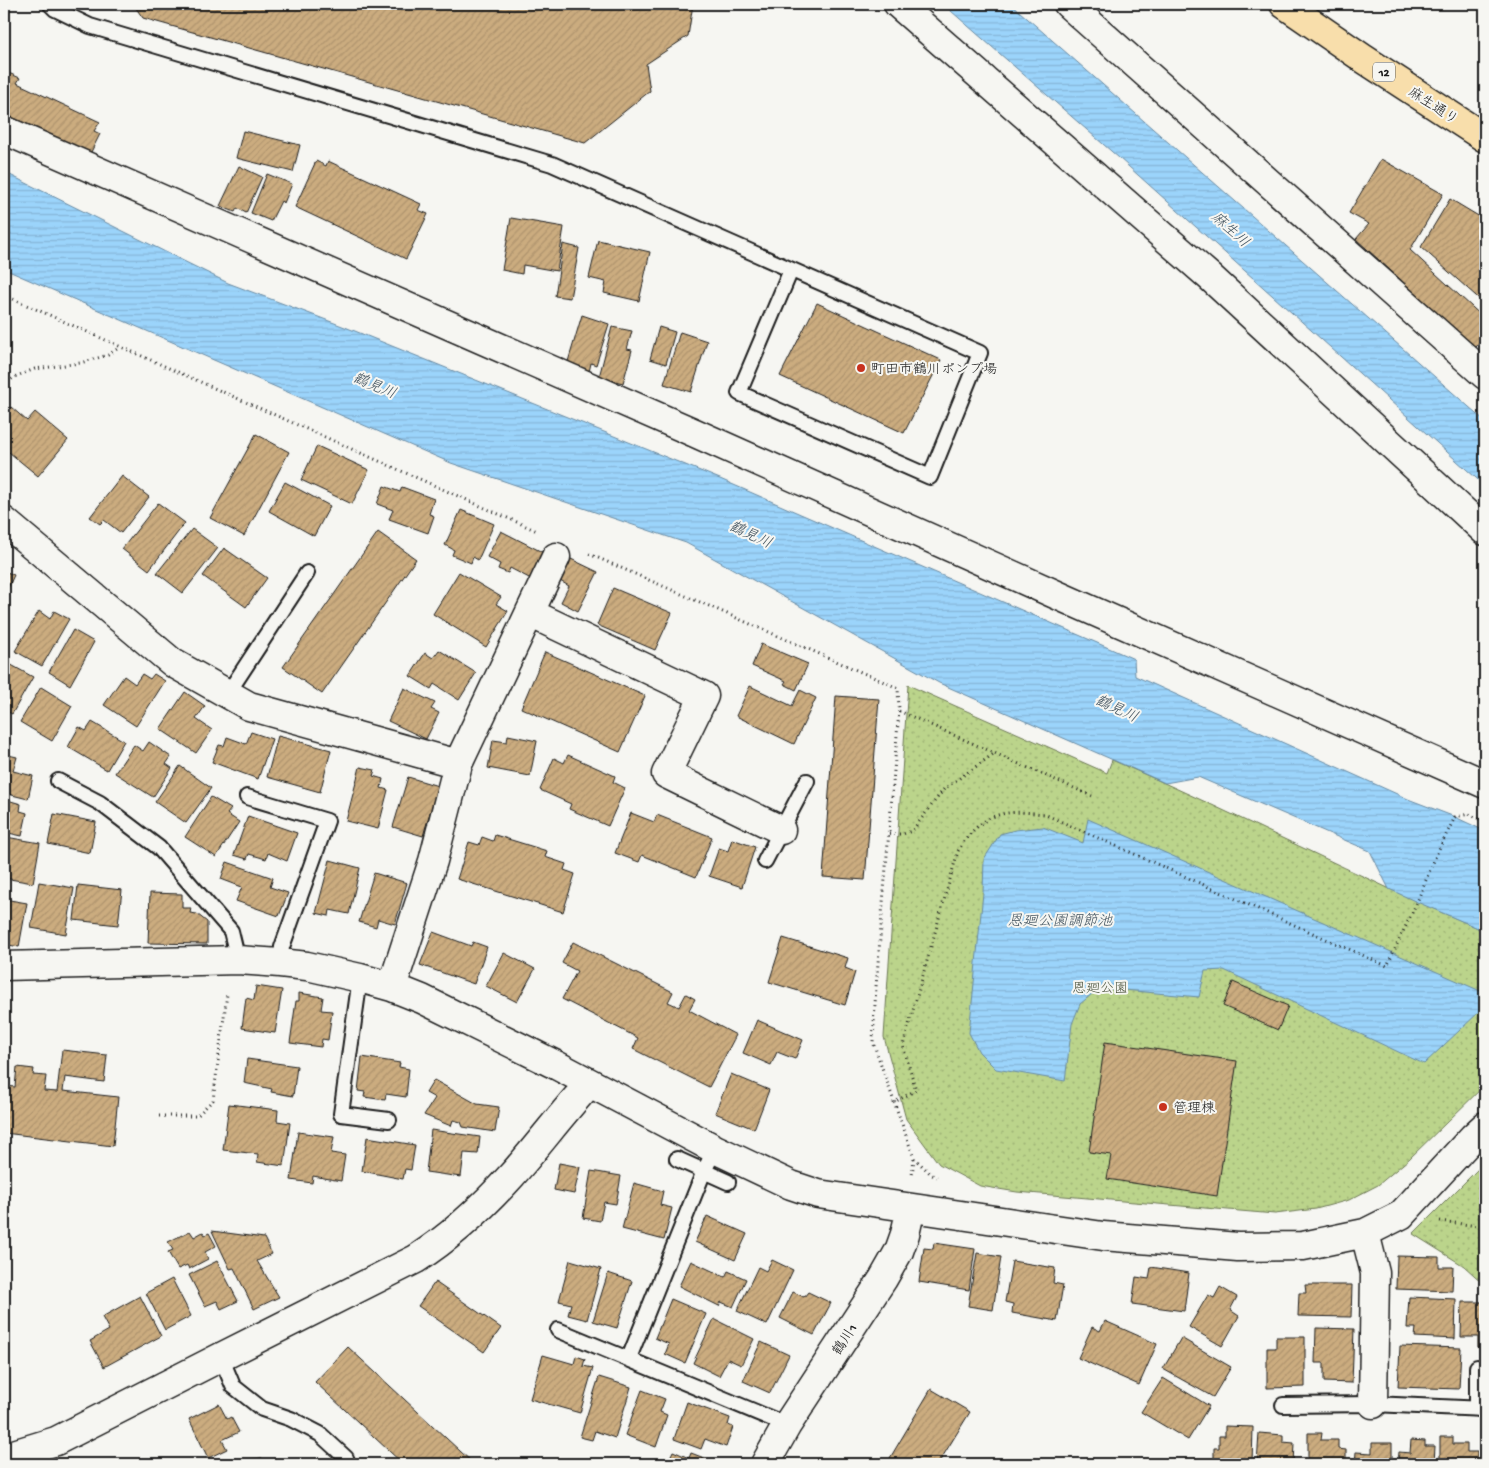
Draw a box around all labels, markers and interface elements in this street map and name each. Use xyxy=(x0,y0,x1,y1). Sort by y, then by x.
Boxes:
road number: 12 xyxy=(1373,62,1395,82)
street label: 麻生通り xyxy=(1405,85,1461,129)
water label: 麻生川 xyxy=(1207,208,1253,252)
marker: 町田市鶴川ポンプ場 xyxy=(855,362,867,374)
place label: 町田市鶴川ポンプ場 xyxy=(871,362,997,379)
water label: 鶴見川 xyxy=(350,369,399,404)
water label: 鶴見川 xyxy=(726,517,775,553)
water label: 鶴見川 xyxy=(1092,691,1141,727)
water label: 恩廻公園調節池 xyxy=(1007,912,1113,931)
park label: 恩廻公園 xyxy=(1072,981,1128,998)
marker: 管理棟 xyxy=(1157,1101,1169,1113)
place label: 管理棟 xyxy=(1173,1101,1216,1118)
street label: 鶴川1 xyxy=(830,1322,862,1359)

